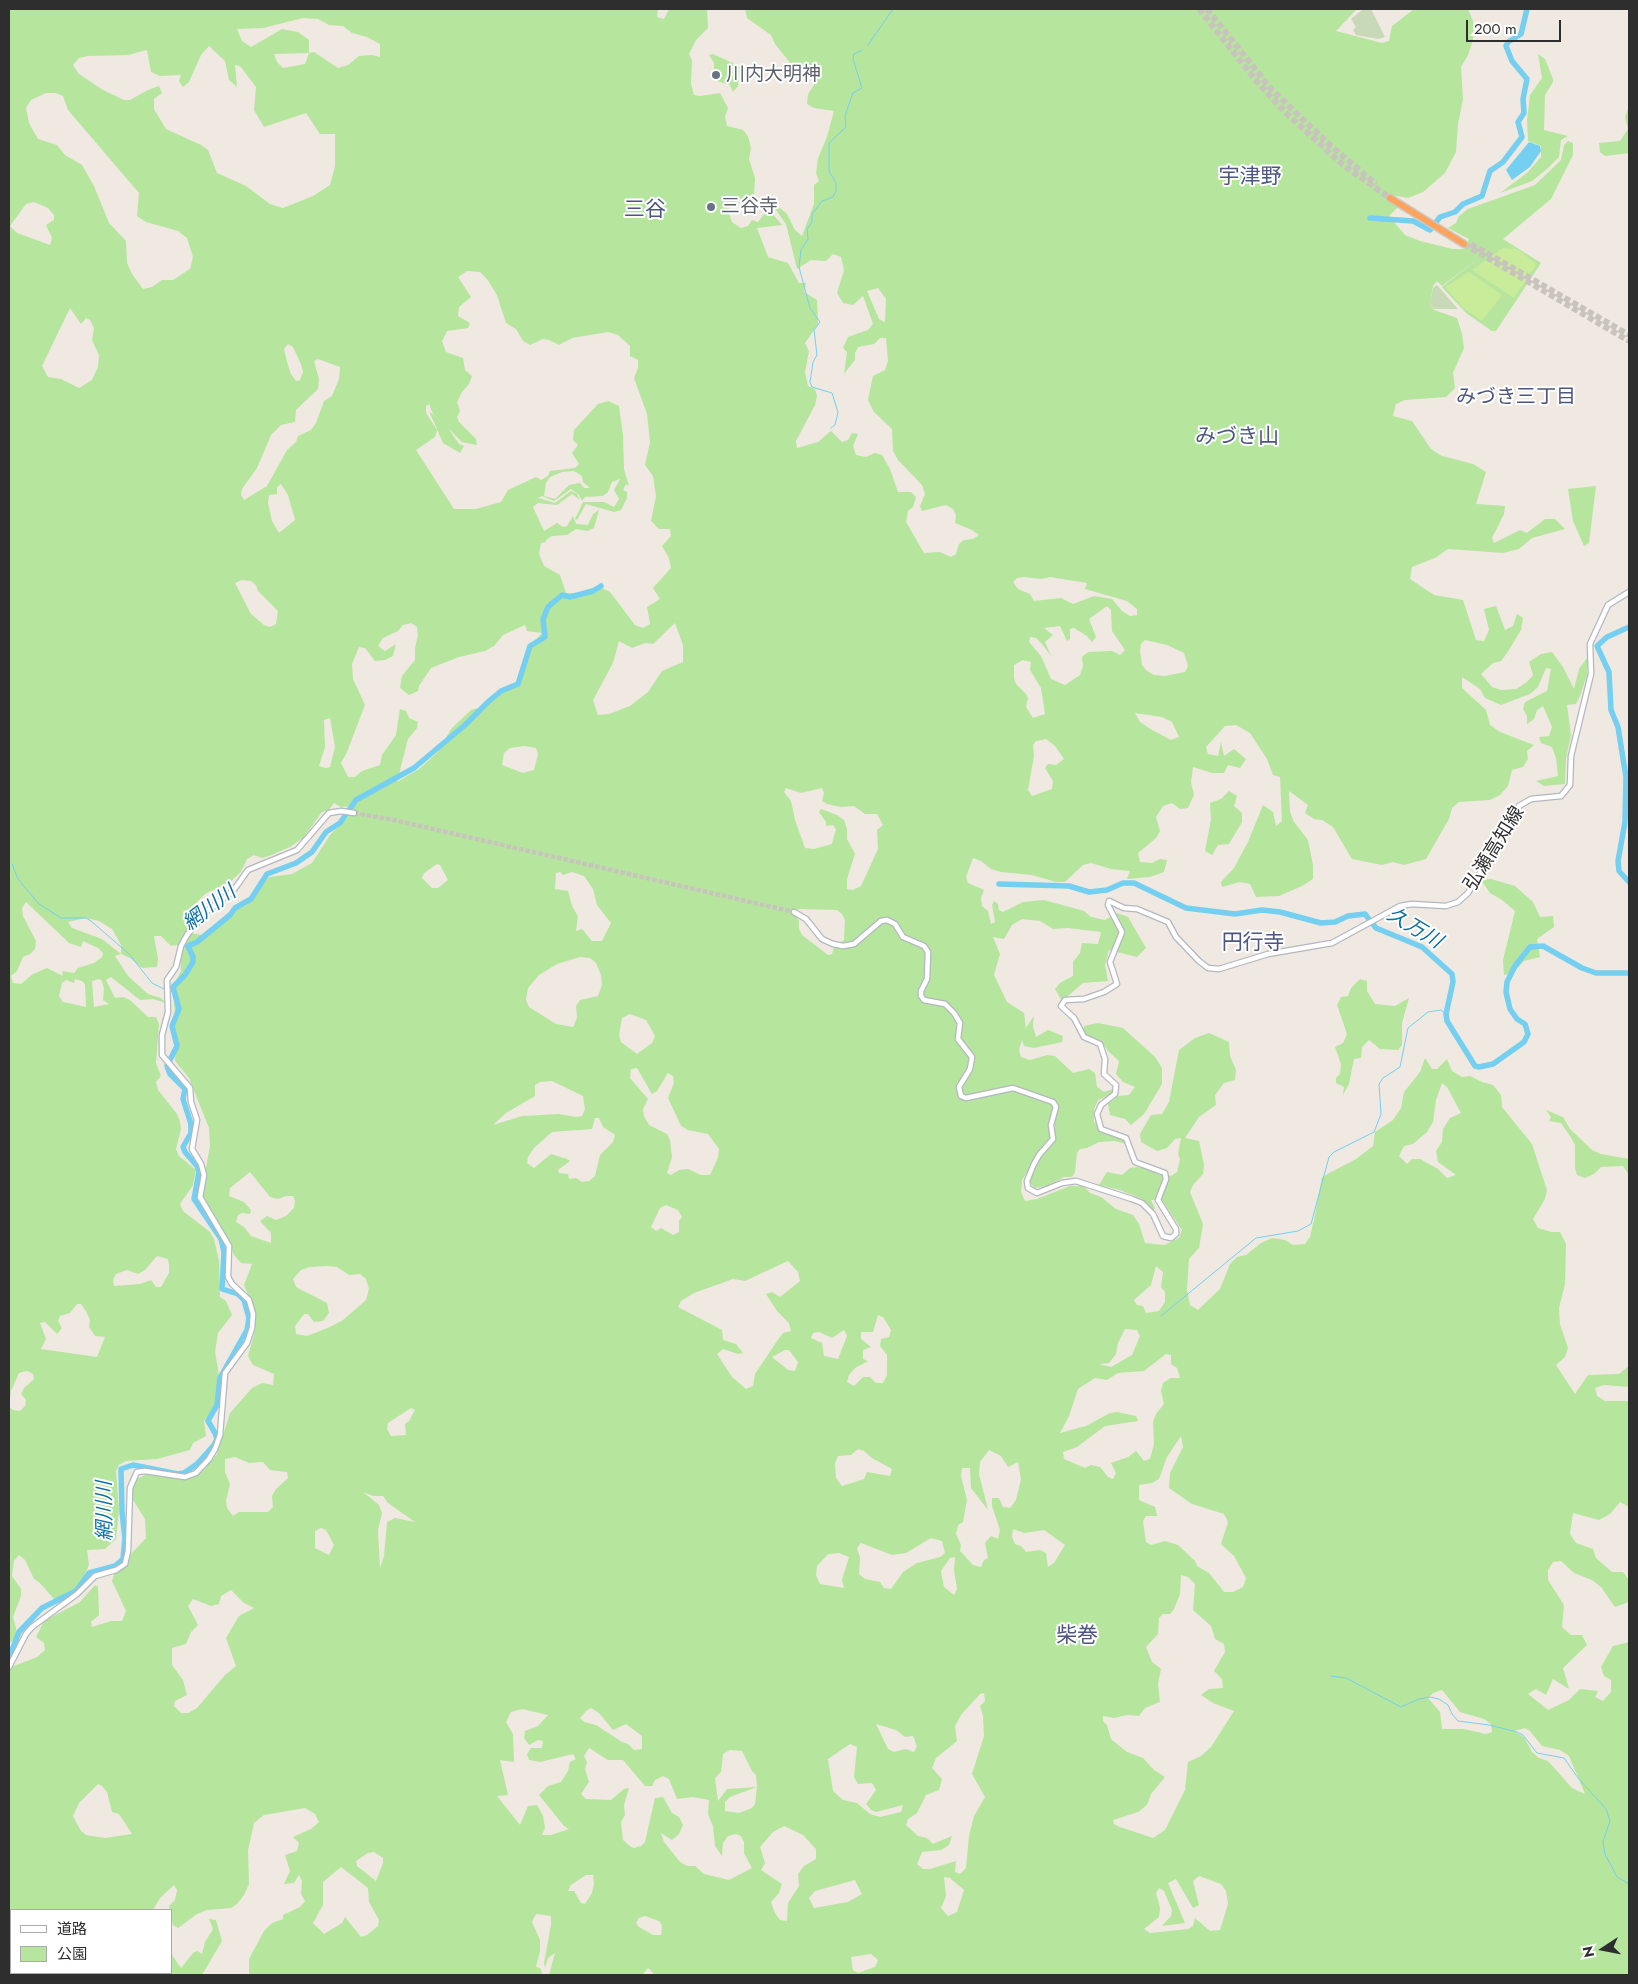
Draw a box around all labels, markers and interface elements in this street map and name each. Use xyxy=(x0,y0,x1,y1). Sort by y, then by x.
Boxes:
scale bar xyxy=(1468,10,1563,42)
text: 200 m xyxy=(1474,18,1517,40)
place label: 川内大明神 xyxy=(726,64,821,86)
marker: 川内大明神 xyxy=(710,69,722,81)
district label: 宇津野 xyxy=(1219,165,1281,191)
place label: 三谷寺 xyxy=(721,196,778,218)
district label: 三谷 xyxy=(624,198,666,224)
marker: 三谷寺 xyxy=(705,201,717,213)
district label: みづき三丁目 xyxy=(1456,386,1576,410)
district label: みづき山 xyxy=(1195,425,1279,451)
street label: 弘瀬高知線 xyxy=(1460,803,1530,895)
water label: 網川川 xyxy=(179,881,241,937)
water label: 久万川 xyxy=(1382,903,1446,955)
district label: 円行寺 xyxy=(1222,931,1284,957)
water label: 網川川 xyxy=(93,1481,119,1541)
district label: 柴巻 xyxy=(1056,1624,1098,1650)
legend xyxy=(10,1909,172,1974)
text: 道路 xyxy=(57,1918,87,1940)
north arrow xyxy=(1578,1924,1628,1974)
text: 公園 xyxy=(57,1943,87,1965)
text: N xyxy=(1577,1944,1599,1959)

